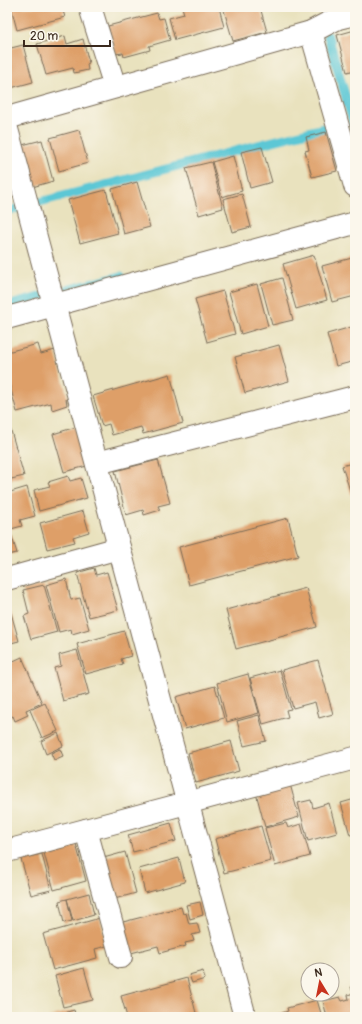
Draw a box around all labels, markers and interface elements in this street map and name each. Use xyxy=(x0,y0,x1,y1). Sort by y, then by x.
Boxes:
scale bar xyxy=(24,22,110,48)
text: 20 m xyxy=(30,29,59,44)
north arrow xyxy=(300,962,340,1002)
text: N xyxy=(314,965,324,980)

